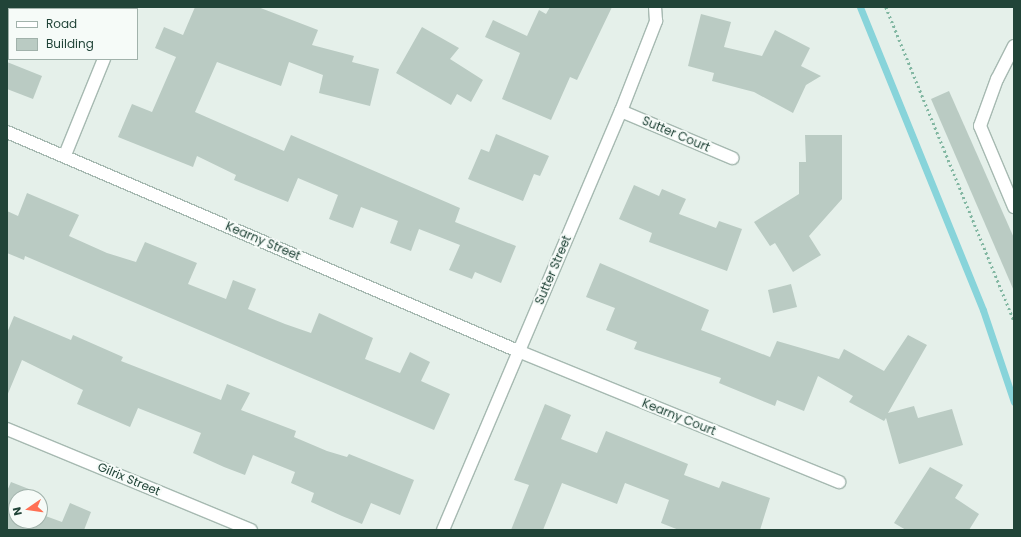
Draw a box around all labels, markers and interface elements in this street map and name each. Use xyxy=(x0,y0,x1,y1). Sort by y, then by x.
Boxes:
legend xyxy=(8,8,138,60)
text: Road xyxy=(46,15,77,32)
text: Building xyxy=(46,35,94,52)
street label: Sutter Court xyxy=(640,113,712,155)
street label: Kearny Street xyxy=(223,219,303,263)
street label: Sutter Street xyxy=(532,233,574,307)
street label: Kearny Court xyxy=(640,396,718,438)
street label: Gilrix Street xyxy=(95,459,163,499)
north arrow xyxy=(8,489,48,529)
text: N xyxy=(9,506,26,517)

